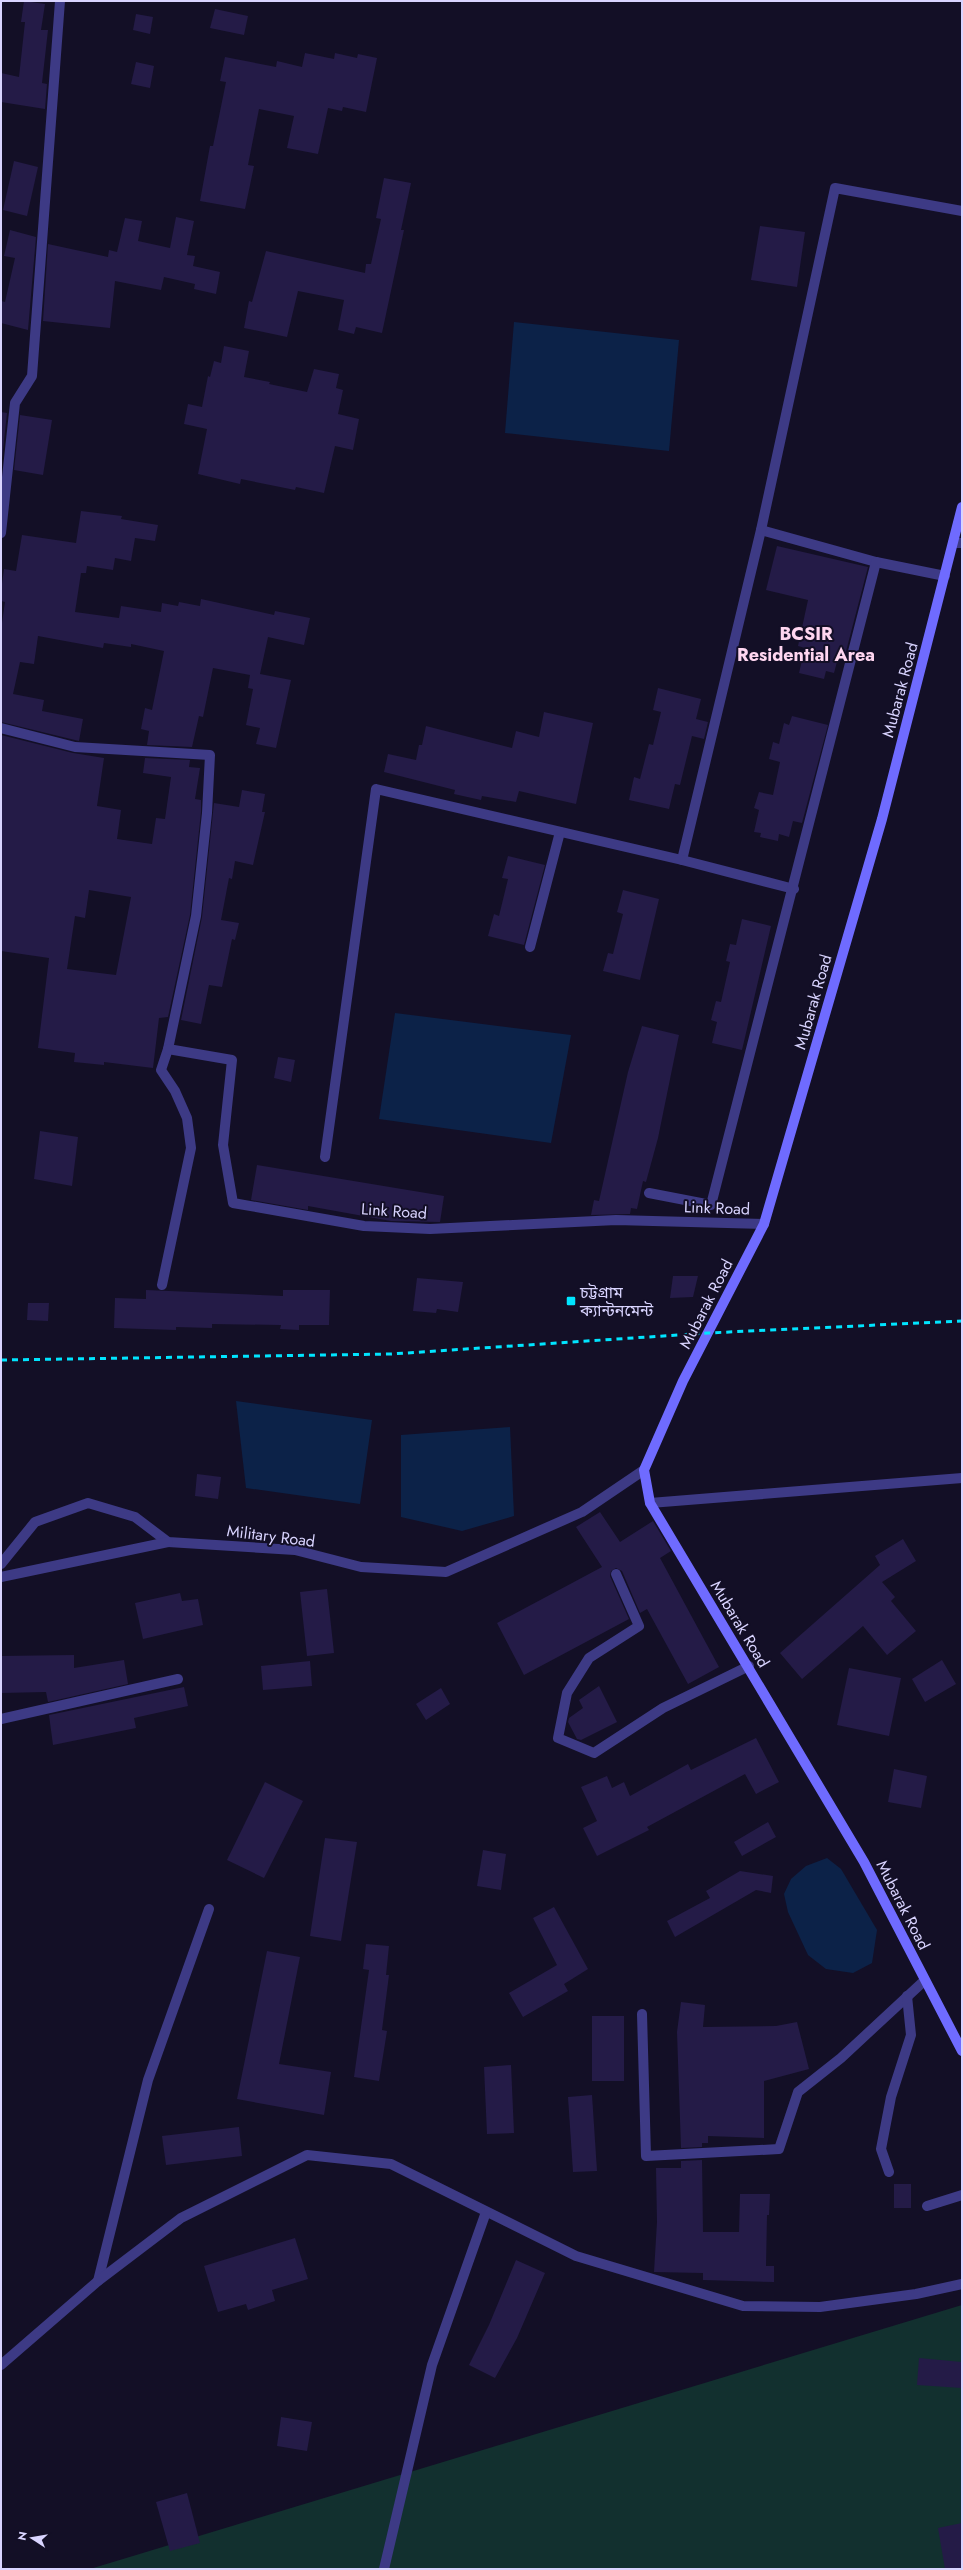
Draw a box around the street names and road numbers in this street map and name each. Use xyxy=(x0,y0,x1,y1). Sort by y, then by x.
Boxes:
street label: Mubarak Road xyxy=(876,640,924,740)
street label: Mubarak Road xyxy=(788,952,838,1052)
street label: Link Road xyxy=(684,1195,750,1221)
street label: Link Road xyxy=(360,1197,428,1225)
street label: Mubarak Road xyxy=(674,1255,738,1353)
street label: Military Road xyxy=(226,1519,316,1553)
street label: Mubarak Road xyxy=(705,1576,775,1672)
street label: Mubarak Road xyxy=(871,1856,935,1954)

